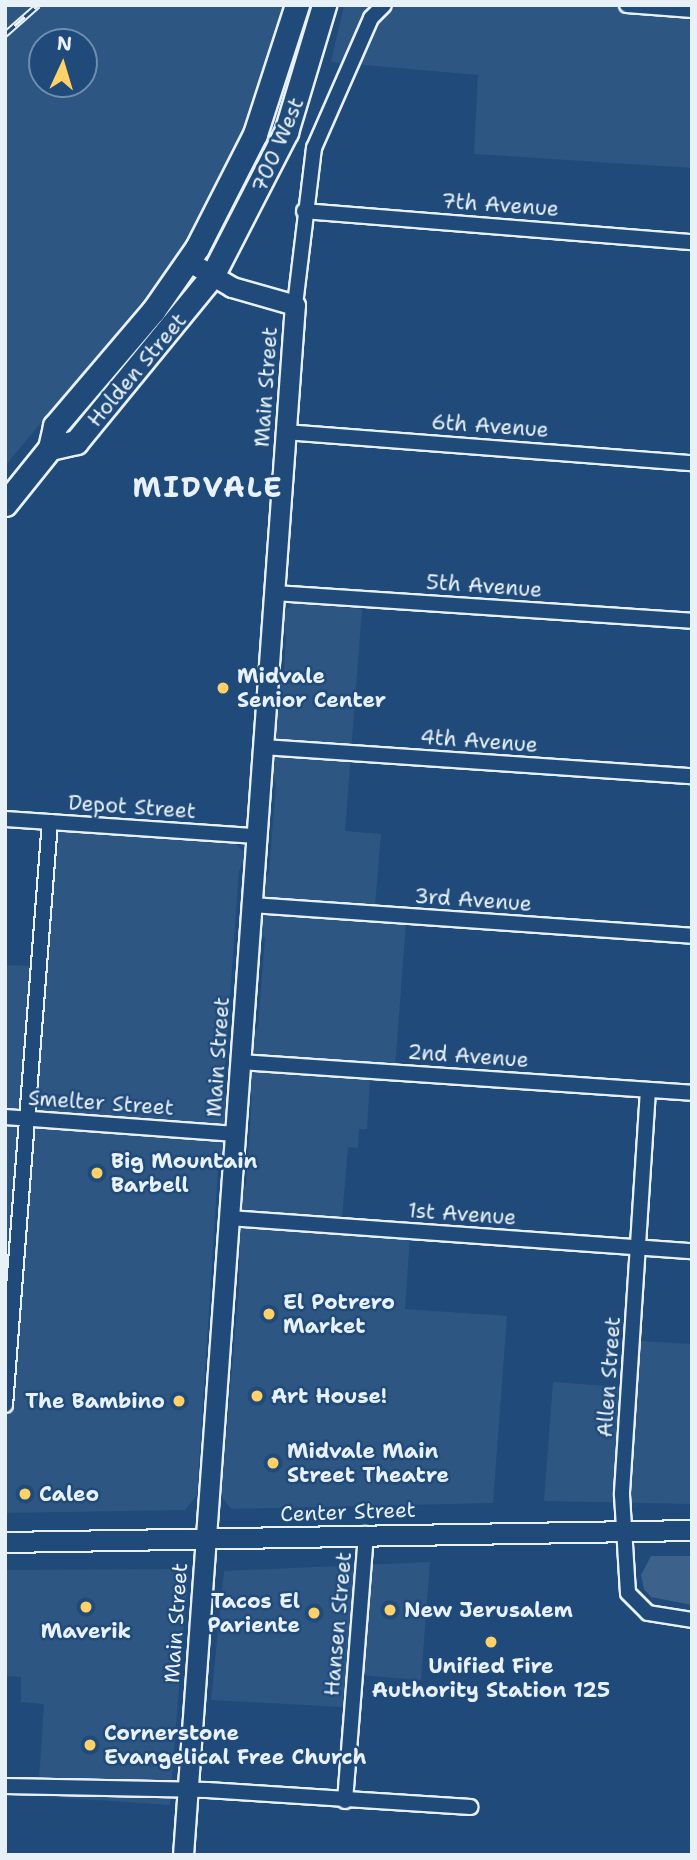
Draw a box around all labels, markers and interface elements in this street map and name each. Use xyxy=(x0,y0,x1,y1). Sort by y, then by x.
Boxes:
north arrow xyxy=(28,28,98,98)
text: N xyxy=(56,31,73,57)
street label: 700 West xyxy=(247,94,309,196)
street label: 7th Avenue xyxy=(440,188,560,222)
street label: Holden Street xyxy=(82,308,192,432)
street label: Main Street xyxy=(249,326,283,448)
street label: 6th Avenue xyxy=(431,409,549,443)
district label: MIDVALE xyxy=(133,470,283,504)
street label: 5th Avenue xyxy=(425,569,543,603)
place label: Midvale Senior Center xyxy=(237,663,386,713)
marker: Midvale Senior Center xyxy=(215,680,231,696)
street label: 4th Avenue xyxy=(419,724,539,758)
street label: Depot Street xyxy=(67,790,197,824)
street label: 3rd Avenue xyxy=(413,883,533,917)
street label: Main Street xyxy=(201,996,235,1118)
street label: 2nd Avenue xyxy=(407,1039,529,1073)
street label: Smelter Street xyxy=(27,1085,175,1121)
place label: Big Mountain Barbell xyxy=(111,1148,258,1198)
marker: Big Mountain Barbell xyxy=(89,1165,105,1181)
street label: 1st Avenue xyxy=(407,1198,517,1230)
place label: El Potrero Market xyxy=(283,1289,395,1339)
marker: El Potrero Market xyxy=(261,1306,277,1322)
street label: Allen Street xyxy=(592,1316,626,1438)
place label: Art House! xyxy=(271,1383,387,1409)
place label: The Bambino xyxy=(25,1388,165,1414)
marker: Art House! xyxy=(249,1388,265,1404)
marker: The Bambino xyxy=(171,1393,187,1409)
place label: Midvale Main Street Theatre xyxy=(287,1438,449,1488)
marker: Midvale Main Street Theatre xyxy=(265,1455,281,1471)
place label: Caleo xyxy=(39,1481,99,1507)
marker: Caleo xyxy=(17,1486,33,1502)
street label: Center Street xyxy=(280,1497,416,1527)
street label: Hansen Street xyxy=(319,1551,357,1697)
street label: Main Street xyxy=(159,1562,193,1684)
place label: Tacos El Pariente xyxy=(208,1588,300,1638)
place label: New Jerusalem xyxy=(404,1597,573,1623)
marker: Maverik xyxy=(78,1599,94,1615)
marker: New Jerusalem xyxy=(382,1602,398,1618)
marker: Tacos El Pariente xyxy=(306,1605,322,1621)
place label: Maverik xyxy=(41,1618,131,1644)
marker: Unified Fire Authority Station 125 xyxy=(483,1634,499,1650)
place label: Unified Fire Authority Station 125 xyxy=(372,1653,610,1703)
place label: Cornerstone Evangelical Free Church xyxy=(104,1720,366,1770)
marker: Cornerstone Evangelical Free Church xyxy=(82,1737,98,1753)

